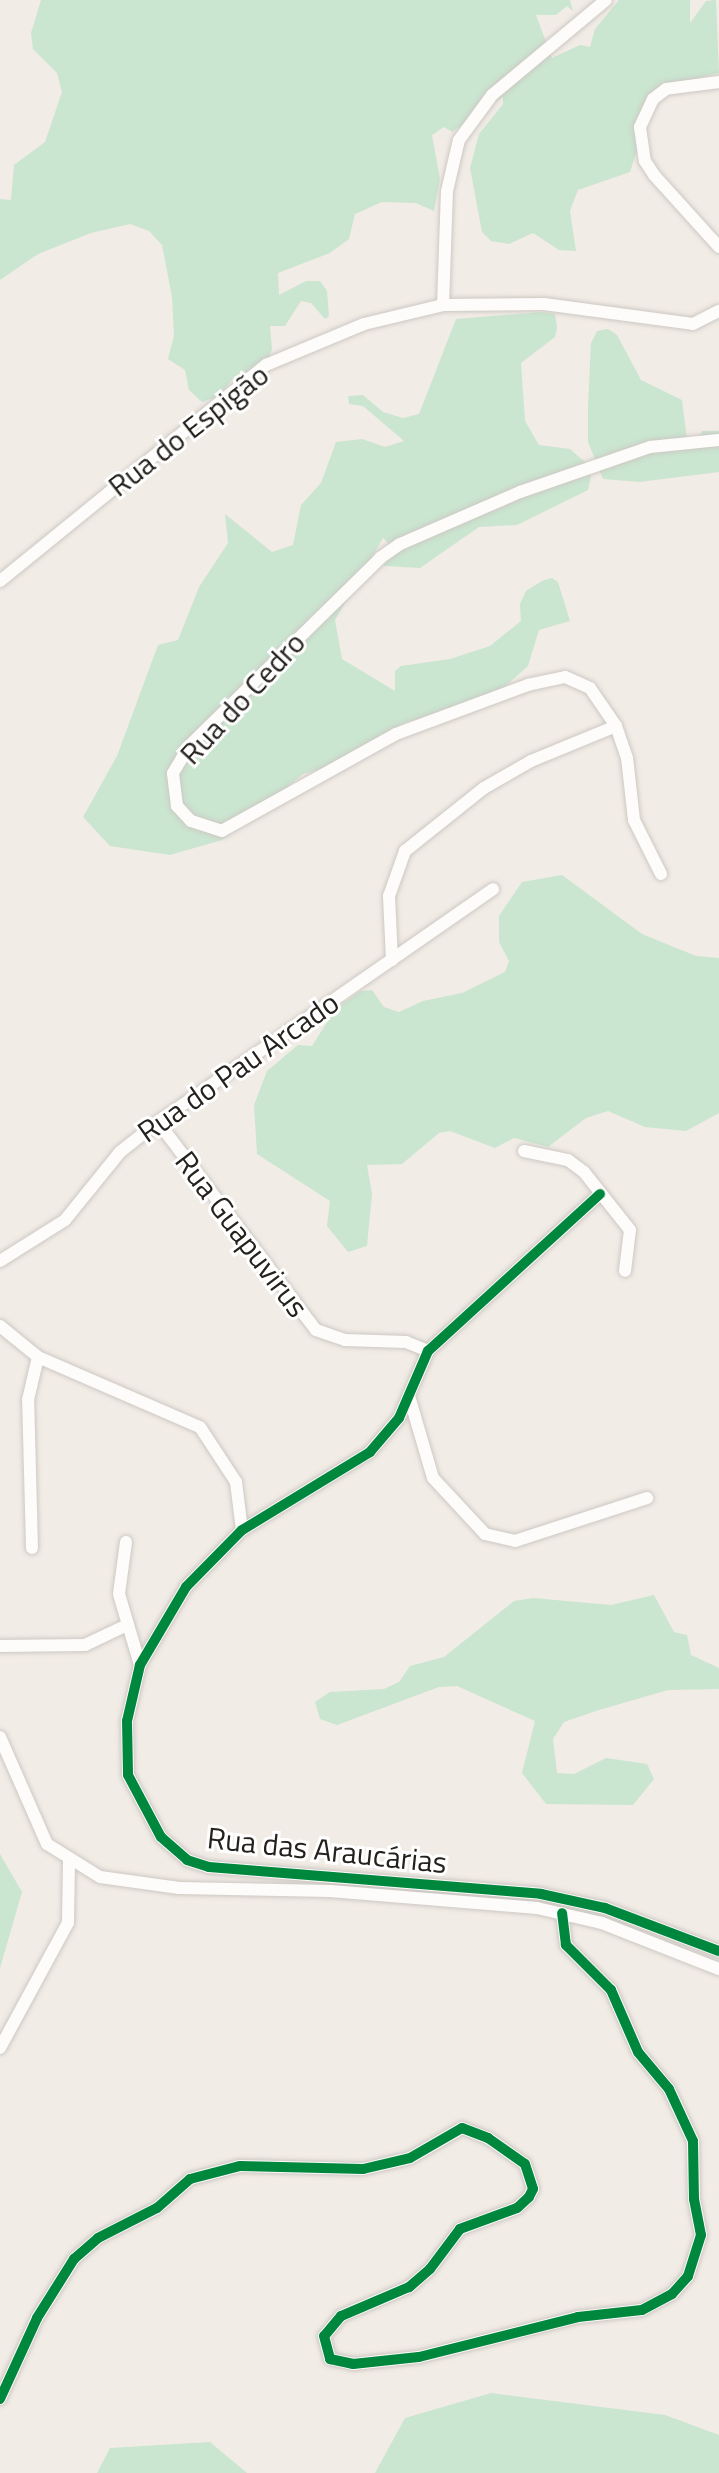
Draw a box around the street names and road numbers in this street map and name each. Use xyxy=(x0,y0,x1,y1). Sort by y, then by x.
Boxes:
street label: Rua do Espigão xyxy=(101,356,275,504)
street label: Rua do Cedro xyxy=(172,625,312,771)
street label: Rua do Pau Arcado xyxy=(131,984,345,1150)
street label: Rua Guapuvirus xyxy=(168,1144,316,1324)
street label: Rua das Araucárias xyxy=(205,1820,449,1880)

